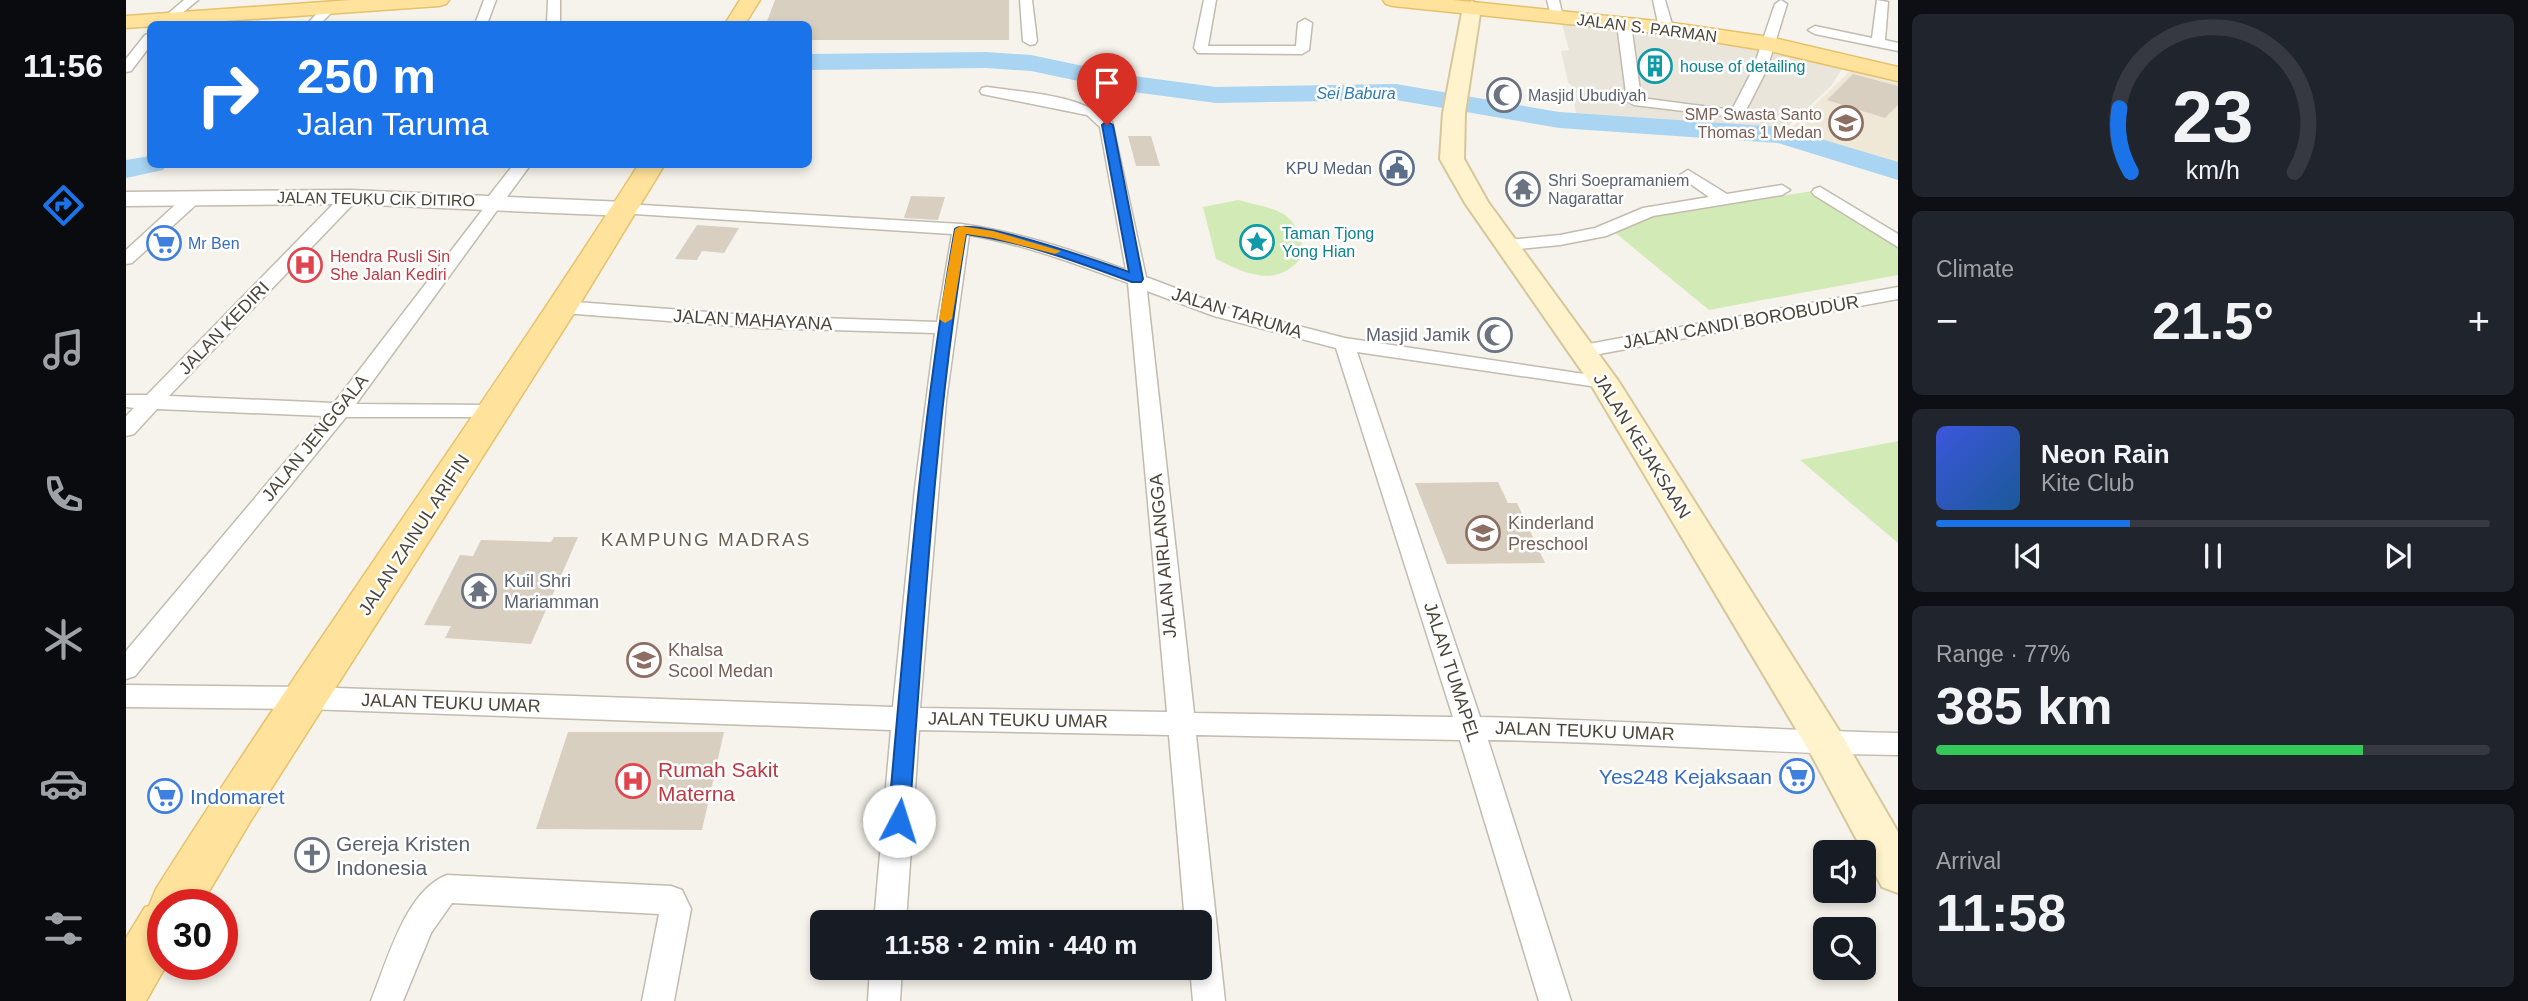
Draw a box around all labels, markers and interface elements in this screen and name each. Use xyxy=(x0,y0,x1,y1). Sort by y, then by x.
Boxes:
street label: JALAN S. PARMAN xyxy=(1576,11,1718,45)
building icon: house of detailing xyxy=(1636,47,1674,85)
text: 11:56 xyxy=(23,48,103,84)
icon: right xyxy=(182,49,273,140)
text: 250 m xyxy=(297,49,436,103)
pin xyxy=(1077,53,1137,125)
place label: house of detailing xyxy=(1680,58,1805,75)
icon: arrive xyxy=(1088,64,1126,102)
mosque icon: Masjid Ubudiyah xyxy=(1485,76,1523,114)
text: 23 xyxy=(2173,76,2253,157)
water label: Sei Babura xyxy=(1316,85,1396,102)
place label: Masjid Ubudiyah xyxy=(1528,87,1646,104)
school or university icon: SMP Swasta Santo Thomas 1 Medan xyxy=(1827,104,1865,142)
text: Jalan Taruma xyxy=(297,106,489,142)
place label: SMP Swasta Santo Thomas 1 Medan xyxy=(1684,106,1822,141)
public building icon: KPU Medan xyxy=(1378,149,1416,187)
text: km/h xyxy=(2186,156,2240,184)
place label: KPU Medan xyxy=(1286,160,1372,177)
temple icon: Shri Soepramaniem Nagarattar xyxy=(1504,170,1542,208)
place label: Shri Soepramaniem Nagarattar xyxy=(1548,172,1689,207)
icon: directions xyxy=(39,181,88,230)
street label: JALAN TEUKU CIK DITIRO xyxy=(277,189,475,209)
place icon: Taman Tjong Yong Hian xyxy=(1238,223,1276,261)
supermarket icon: Mr Ben xyxy=(145,224,183,262)
place label: Taman Tjong Yong Hian xyxy=(1282,225,1374,260)
place label: Mr Ben xyxy=(188,235,240,252)
hospital icon: Hendra Rusli Sin She Jalan Kediri xyxy=(286,246,324,284)
place label: Hendra Rusli Sin She Jalan Kediri xyxy=(330,248,450,283)
text: Climate xyxy=(1936,256,2014,282)
street label: JALAN KEDIRI xyxy=(175,278,273,378)
street label: JALAN TARUMA xyxy=(1169,284,1305,342)
street label: JALAN CANDI BOROBUDUR xyxy=(1622,291,1860,353)
text: 21.5° xyxy=(2152,292,2274,350)
text: − xyxy=(1936,300,1958,342)
text: + xyxy=(2468,300,2490,342)
street label: JALAN MAHAYANA xyxy=(673,306,833,334)
mosque icon: Masjid Jamik xyxy=(1476,316,1514,354)
icon: music xyxy=(39,325,88,374)
place label: Masjid Jamik xyxy=(1366,325,1471,345)
street label: JALAN KEJAKSAAN xyxy=(1589,370,1695,522)
street label: JALAN JENGGALA xyxy=(258,371,372,505)
text: Neon Rain xyxy=(2041,439,2170,469)
street label: JALAN ZAINUL ARIFIN xyxy=(355,451,473,619)
icon: phone xyxy=(39,470,88,519)
text: Kite Club xyxy=(2041,470,2134,496)
street label: JALAN AIRLANGGA xyxy=(1146,473,1180,639)
place label: Kinderland Preschool xyxy=(1508,513,1594,554)
school or university icon: Kinderland Preschool xyxy=(1464,514,1502,552)
district label: KAMPUNG MADRAS xyxy=(601,529,811,550)
icon: previous xyxy=(2009,537,2047,575)
icon: pause xyxy=(2194,537,2232,575)
icon: next xyxy=(2379,537,2417,575)
place label: Kuil Shri Mariamman xyxy=(504,571,599,612)
temple icon: Kuil Shri Mariamman xyxy=(460,572,498,610)
street label: JALAN TUMAPEL xyxy=(1420,600,1484,744)
icon: climate xyxy=(39,615,88,664)
place label: Khalsa Scool Medan xyxy=(668,640,773,681)
school or university icon: Khalsa Scool Medan xyxy=(625,641,663,679)
text: Range · 77% xyxy=(1936,641,2070,667)
text: 385 km xyxy=(1936,677,2112,735)
street label: JALAN TEUKU UMAR xyxy=(361,690,541,716)
street label: JALAN TEUKU UMAR xyxy=(928,708,1108,732)
street label: JALAN TEUKU UMAR xyxy=(1495,718,1675,744)
supermarket icon: Yes248 Kejaksaan xyxy=(1778,757,1816,795)
place label: Rumah Sakit Materna xyxy=(658,758,778,805)
icon: car xyxy=(39,759,88,808)
hospital icon: Rumah Sakit Materna xyxy=(614,762,652,800)
place label: Yes248 Kejaksaan xyxy=(1599,765,1772,788)
supermarket icon: Indomaret xyxy=(146,777,184,815)
position arrow xyxy=(862,784,936,858)
place label: Indomaret xyxy=(190,785,285,808)
place label: Gereja Kristen Indonesia xyxy=(336,832,470,879)
church icon: Gereja Kristen Indonesia xyxy=(293,836,331,874)
map controls xyxy=(1813,840,1876,980)
button: sound xyxy=(1813,840,1876,903)
text: Arrival xyxy=(1936,848,2001,874)
text: 11:58 xyxy=(1936,884,2066,942)
speed limit sign: 30 xyxy=(147,889,238,980)
icon: filters xyxy=(39,904,88,953)
button: search xyxy=(1813,917,1876,980)
text: 11:58 · 2 min · 440 m xyxy=(885,930,1137,960)

